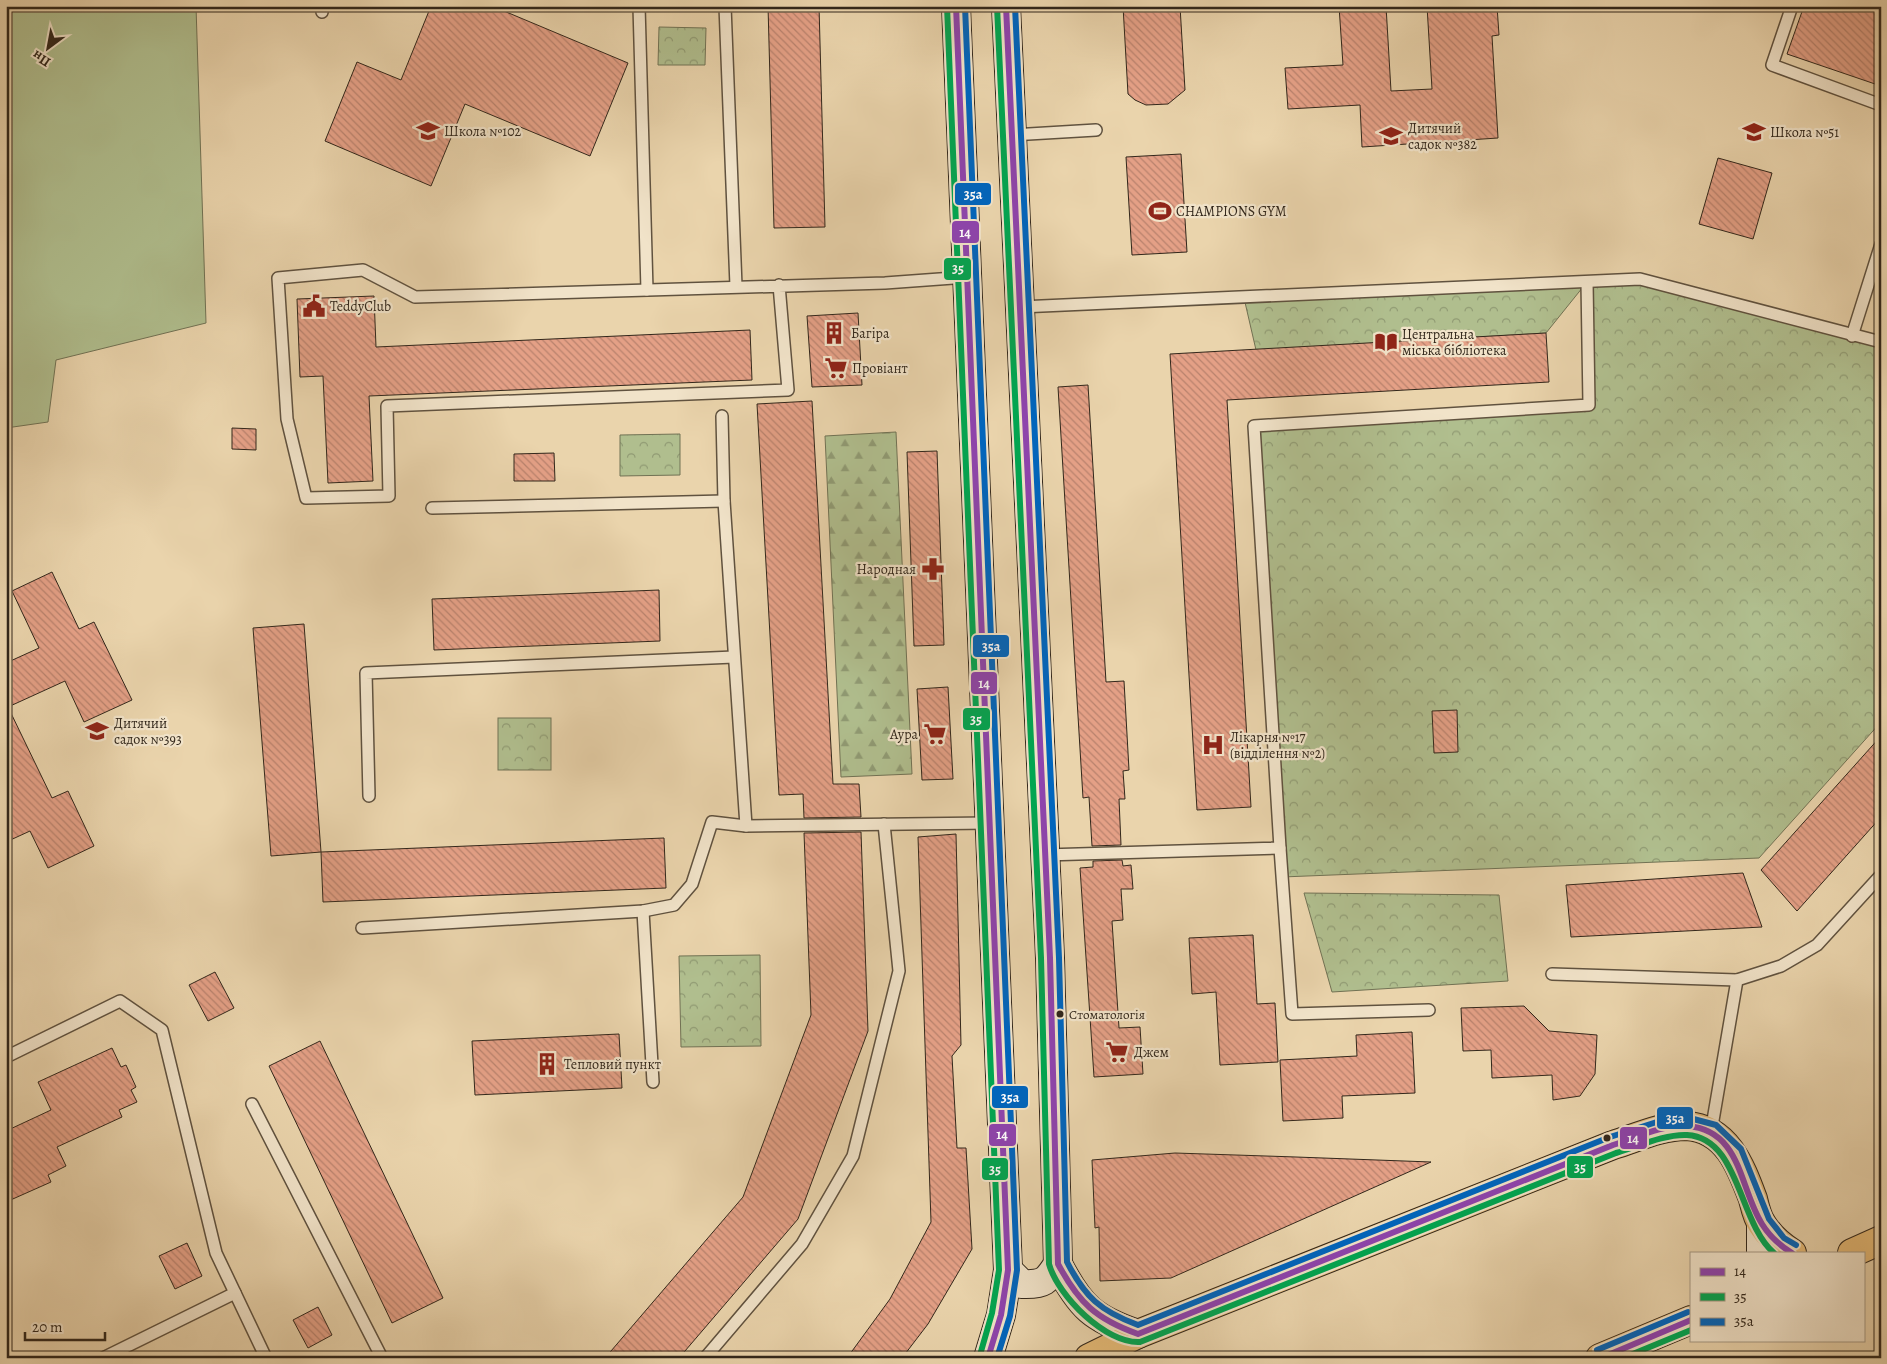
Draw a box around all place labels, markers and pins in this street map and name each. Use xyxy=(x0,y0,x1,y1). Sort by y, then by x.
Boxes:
school or university icon: Школа №102 xyxy=(415,118,441,144)
place label: Дитячий садок №382 xyxy=(1408,119,1477,154)
school or university icon: Школа №51 xyxy=(1741,119,1767,145)
place label: Школа №102 xyxy=(444,122,522,141)
school or university icon: Дитячий садок №382 xyxy=(1378,123,1404,149)
place label: Школа №51 xyxy=(1770,123,1839,142)
sports icon: CHAMPIONS GYM xyxy=(1147,198,1173,224)
place label: CHAMPIONS GYM xyxy=(1176,202,1287,221)
public building icon: TeddyClub xyxy=(301,293,327,319)
place label: TeddyClub xyxy=(330,297,391,316)
building icon: Багіра xyxy=(821,320,847,346)
place label: Багіра xyxy=(851,324,890,343)
place label: Центральна міська бібліотека xyxy=(1402,325,1507,360)
library icon: Центральна міська бібліотека xyxy=(1373,329,1399,355)
supermarket icon: Провіант xyxy=(823,355,849,381)
place label: Провіант xyxy=(852,359,908,378)
pharmacy icon: Народная xyxy=(920,556,946,582)
place label: Народная xyxy=(857,560,916,579)
place label: Дитячий садок №393 xyxy=(114,714,182,749)
school or university icon: Дитячий садок №393 xyxy=(84,718,110,744)
supermarket icon: Аура xyxy=(922,721,948,747)
place label: Аура xyxy=(889,725,919,744)
place label: Лікарня №17 (відділення №2) xyxy=(1230,728,1325,763)
hospital icon: Лікарня №17 (відділення №2) xyxy=(1200,732,1226,758)
place label: Стоматологія xyxy=(1069,1006,1145,1023)
marker: Стоматологія xyxy=(1055,1009,1065,1019)
supermarket icon: Джем xyxy=(1104,1039,1130,1065)
place label: Джем xyxy=(1134,1043,1169,1062)
building icon: Тепловий пункт xyxy=(534,1051,560,1077)
place label: Тепловий пункт xyxy=(564,1055,661,1074)
unlabelled marker xyxy=(1602,1133,1612,1143)

